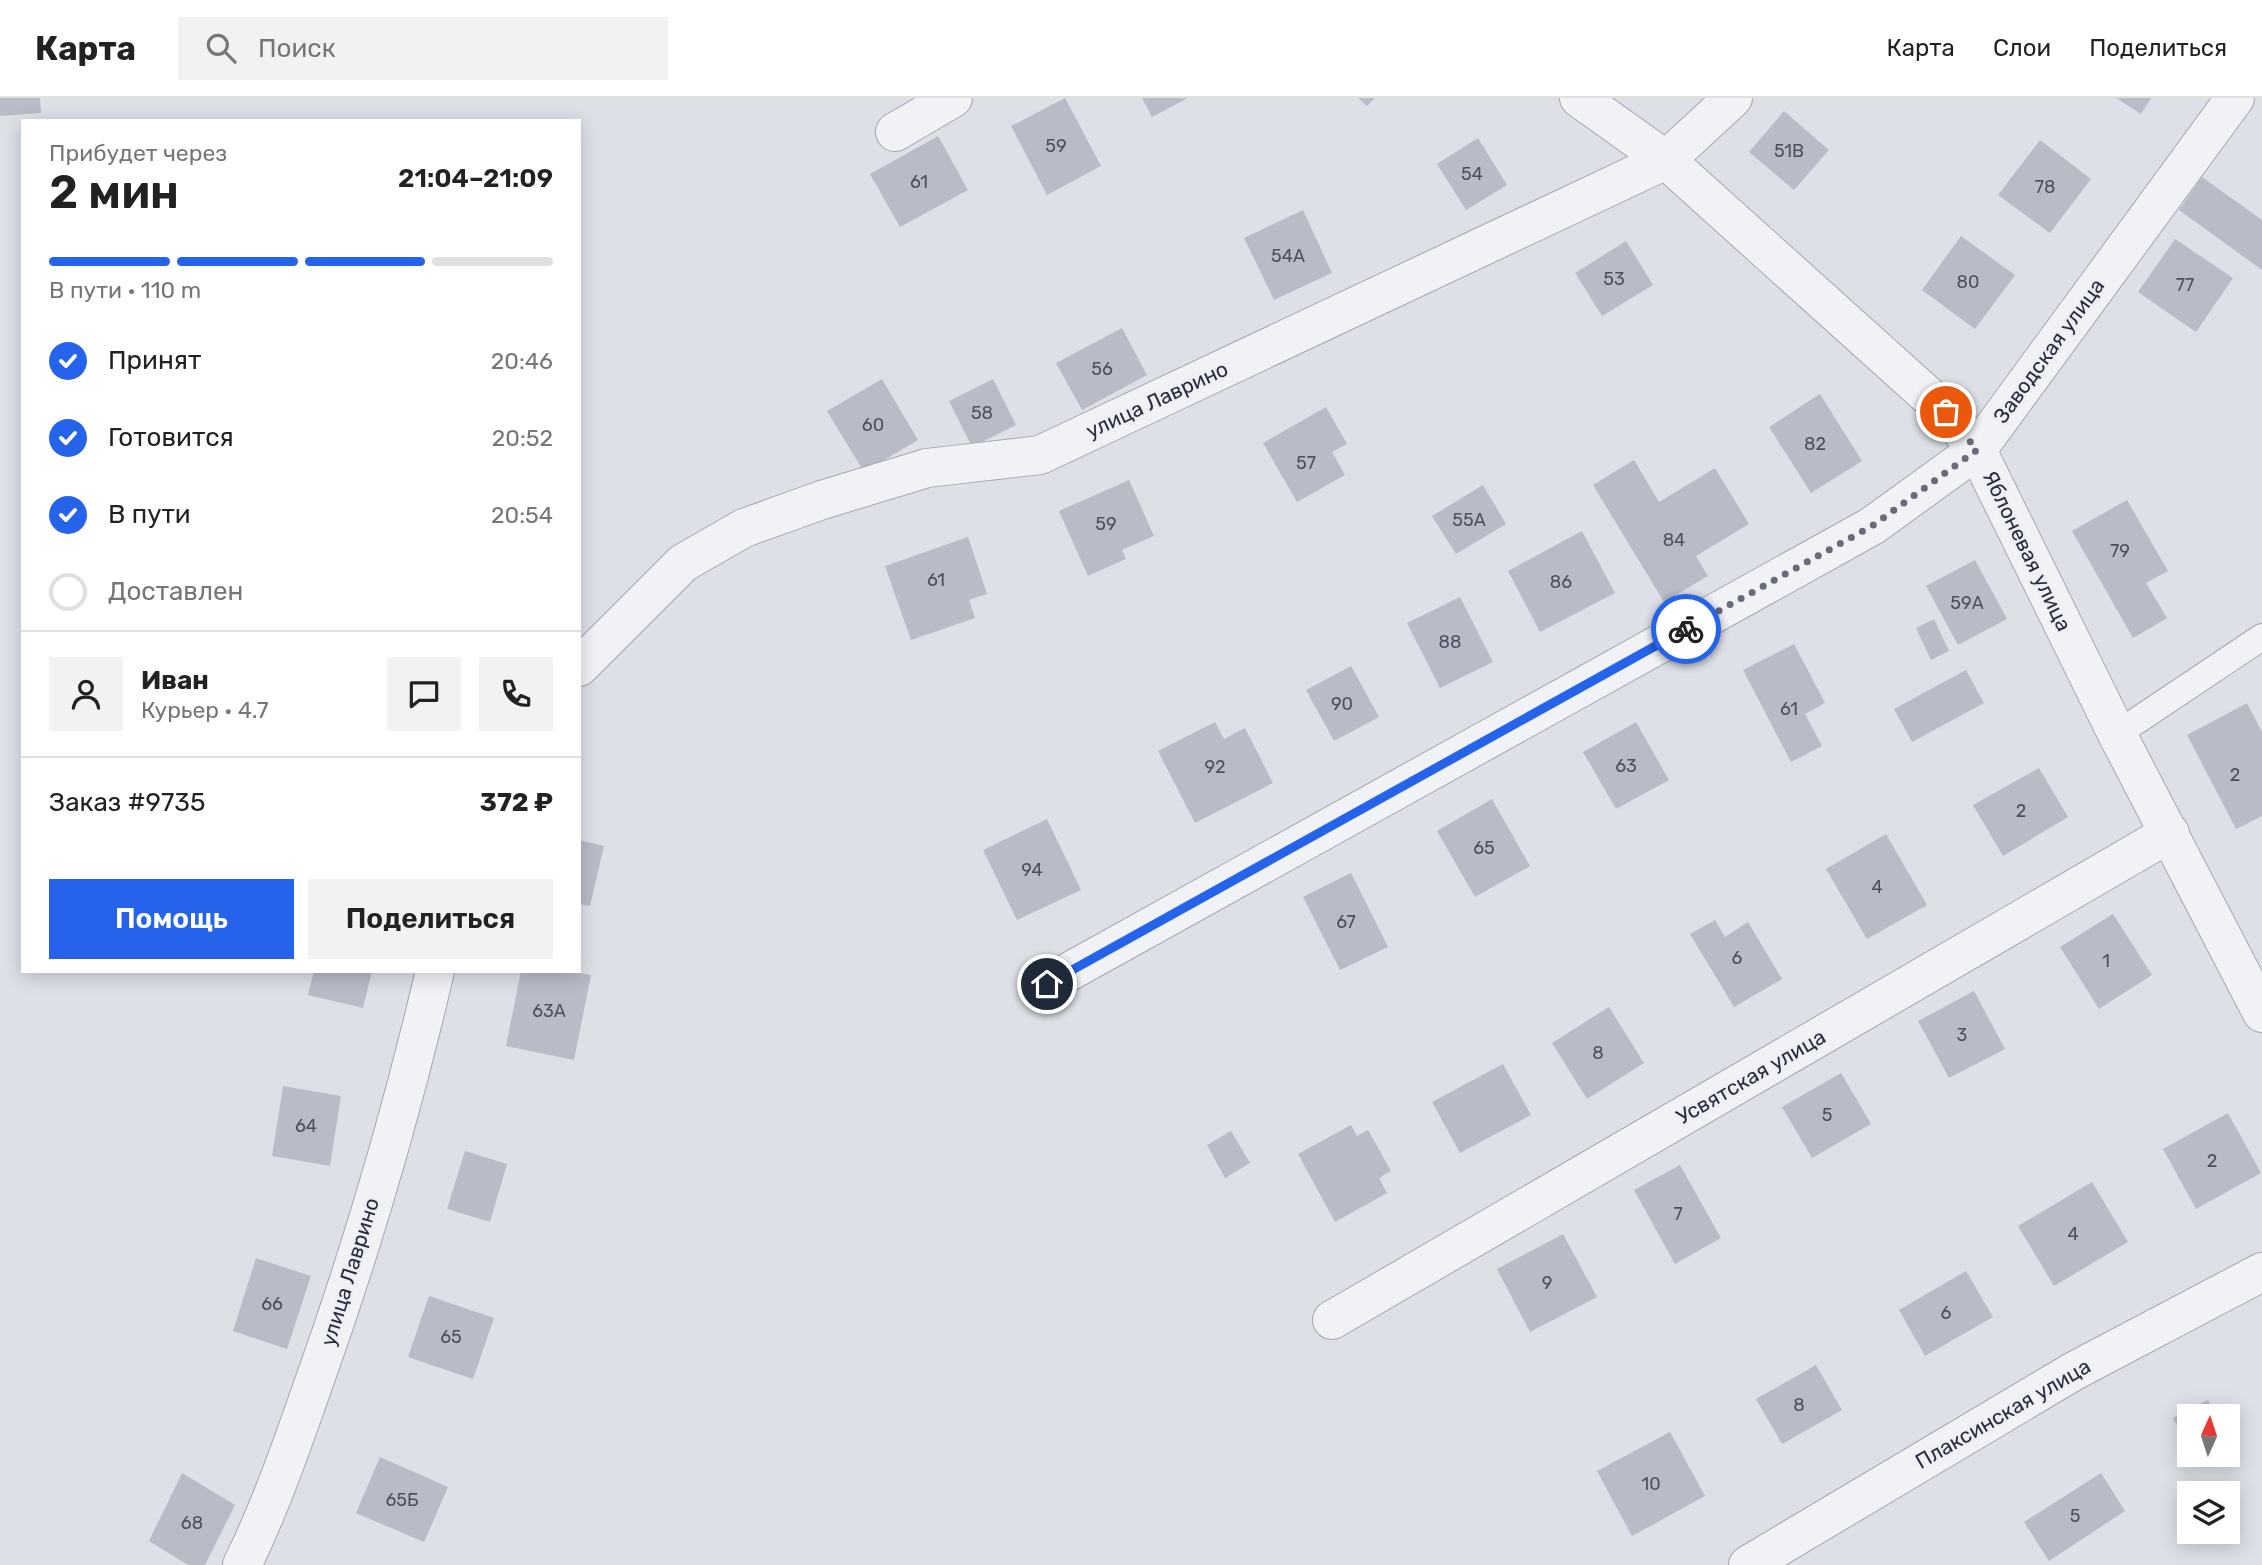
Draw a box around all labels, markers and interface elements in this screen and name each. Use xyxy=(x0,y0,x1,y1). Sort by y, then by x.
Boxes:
search box xyxy=(178,17,668,80)
text: Карта xyxy=(35,29,136,68)
icon: search xyxy=(202,29,240,67)
text: Поиск xyxy=(258,33,336,64)
text: Карта xyxy=(1886,34,1955,62)
text: Слои xyxy=(1993,34,2051,62)
text: Поделиться xyxy=(2089,34,2227,62)
house number: 59 xyxy=(1045,135,1067,157)
text: Прибудет через xyxy=(49,139,227,167)
house number: 51В xyxy=(1774,140,1804,162)
text: 21:04–21:09 xyxy=(398,163,553,194)
house number: 54 xyxy=(1461,163,1483,185)
text: 2 мин xyxy=(49,165,179,220)
house number: 61 xyxy=(910,171,928,193)
house number: 78 xyxy=(2035,176,2055,198)
house number: 54А xyxy=(1271,245,1305,267)
house number: 53 xyxy=(1603,268,1625,290)
house number: 80 xyxy=(1957,271,1979,293)
street label: Заводская улица xyxy=(1988,274,2109,428)
house number: 77 xyxy=(2176,274,2194,296)
text: В пути · 110 m xyxy=(49,276,201,304)
icon: check xyxy=(49,342,87,380)
text: Принят xyxy=(108,345,201,376)
text: 20:46 xyxy=(491,347,553,375)
street label: улица Лаврино xyxy=(1082,356,1232,443)
house number: 56 xyxy=(1091,358,1113,380)
pin xyxy=(1916,382,1976,442)
icon: bag xyxy=(1927,393,1965,431)
house number: 58 xyxy=(971,402,993,424)
house number: 60 xyxy=(862,414,884,436)
icon: check xyxy=(49,419,87,457)
text: Готовится xyxy=(108,422,234,453)
text: 20:52 xyxy=(492,424,553,452)
house number: 82 xyxy=(1804,433,1826,455)
house number: 57 xyxy=(1296,452,1316,474)
street label: Яблоневая улица xyxy=(1978,467,2077,635)
icon: check xyxy=(49,496,87,534)
text: В пути xyxy=(108,499,191,530)
text: 20:54 xyxy=(491,501,553,529)
house number: 55А xyxy=(1452,509,1486,531)
house number: 59 xyxy=(1095,513,1117,535)
house number: 84 xyxy=(1663,529,1685,551)
house number: 79 xyxy=(2110,540,2130,562)
house number: 61 xyxy=(927,569,945,591)
house number: 86 xyxy=(1550,571,1572,593)
text: Доставлен xyxy=(108,576,243,607)
house number: 59А xyxy=(1950,592,1984,614)
courier xyxy=(1651,594,1721,664)
icon: bike xyxy=(1667,610,1705,648)
house number: 88 xyxy=(1439,631,1461,653)
button: person xyxy=(49,657,123,731)
button: chat xyxy=(387,657,461,731)
button: phone xyxy=(479,657,553,731)
text: Иван xyxy=(141,665,209,696)
house number: 90 xyxy=(1331,693,1353,715)
text: Курьер · 4.7 xyxy=(141,696,269,724)
house number: 61 xyxy=(1780,698,1798,720)
house number: 63 xyxy=(1615,755,1637,777)
house number: 92 xyxy=(1204,756,1226,778)
house number: 2 xyxy=(2230,764,2240,786)
text: Заказ #9735 xyxy=(49,787,205,818)
text: 372 ₽ xyxy=(480,787,553,818)
house number: 2 xyxy=(2016,800,2026,822)
house number: 65 xyxy=(1473,837,1495,859)
house number: 94 xyxy=(1021,859,1043,881)
house number: 4 xyxy=(1871,876,1883,898)
button: Помощь xyxy=(49,879,294,959)
button: Поделиться xyxy=(308,879,553,959)
house number: 67 xyxy=(1336,911,1356,933)
house number: 6 xyxy=(1732,947,1743,969)
house number: 1 xyxy=(2102,950,2110,972)
pin xyxy=(1017,954,1077,1014)
icon: home xyxy=(1028,965,1066,1003)
house number: 63А xyxy=(532,1000,566,1022)
street label: Усвятская улица xyxy=(1672,1024,1830,1129)
house number: 3 xyxy=(1957,1024,1967,1046)
house number: 8 xyxy=(1592,1042,1604,1064)
house number: 5 xyxy=(1822,1104,1832,1126)
house number: 64 xyxy=(295,1115,317,1137)
house number: 2 xyxy=(2207,1150,2217,1172)
street label: улица Лаврино xyxy=(315,1195,384,1349)
house number: 7 xyxy=(1673,1203,1683,1225)
house number: 4 xyxy=(2067,1223,2079,1245)
house number: 9 xyxy=(1542,1272,1552,1294)
house number: 66 xyxy=(261,1293,283,1315)
house number: 6 xyxy=(1941,1302,1952,1324)
house number: 65 xyxy=(440,1326,462,1348)
street label: Плаксинская улица xyxy=(1911,1353,2095,1474)
house number: 8 xyxy=(1793,1394,1805,1416)
north arrow xyxy=(2177,1404,2240,1466)
map controls xyxy=(2177,1404,2240,1544)
house number: 10 xyxy=(1641,1473,1661,1495)
button: layers xyxy=(2177,1481,2240,1544)
house number: 65Б xyxy=(385,1489,419,1511)
house number: 5 xyxy=(2070,1505,2080,1527)
house number: 68 xyxy=(181,1512,203,1534)

